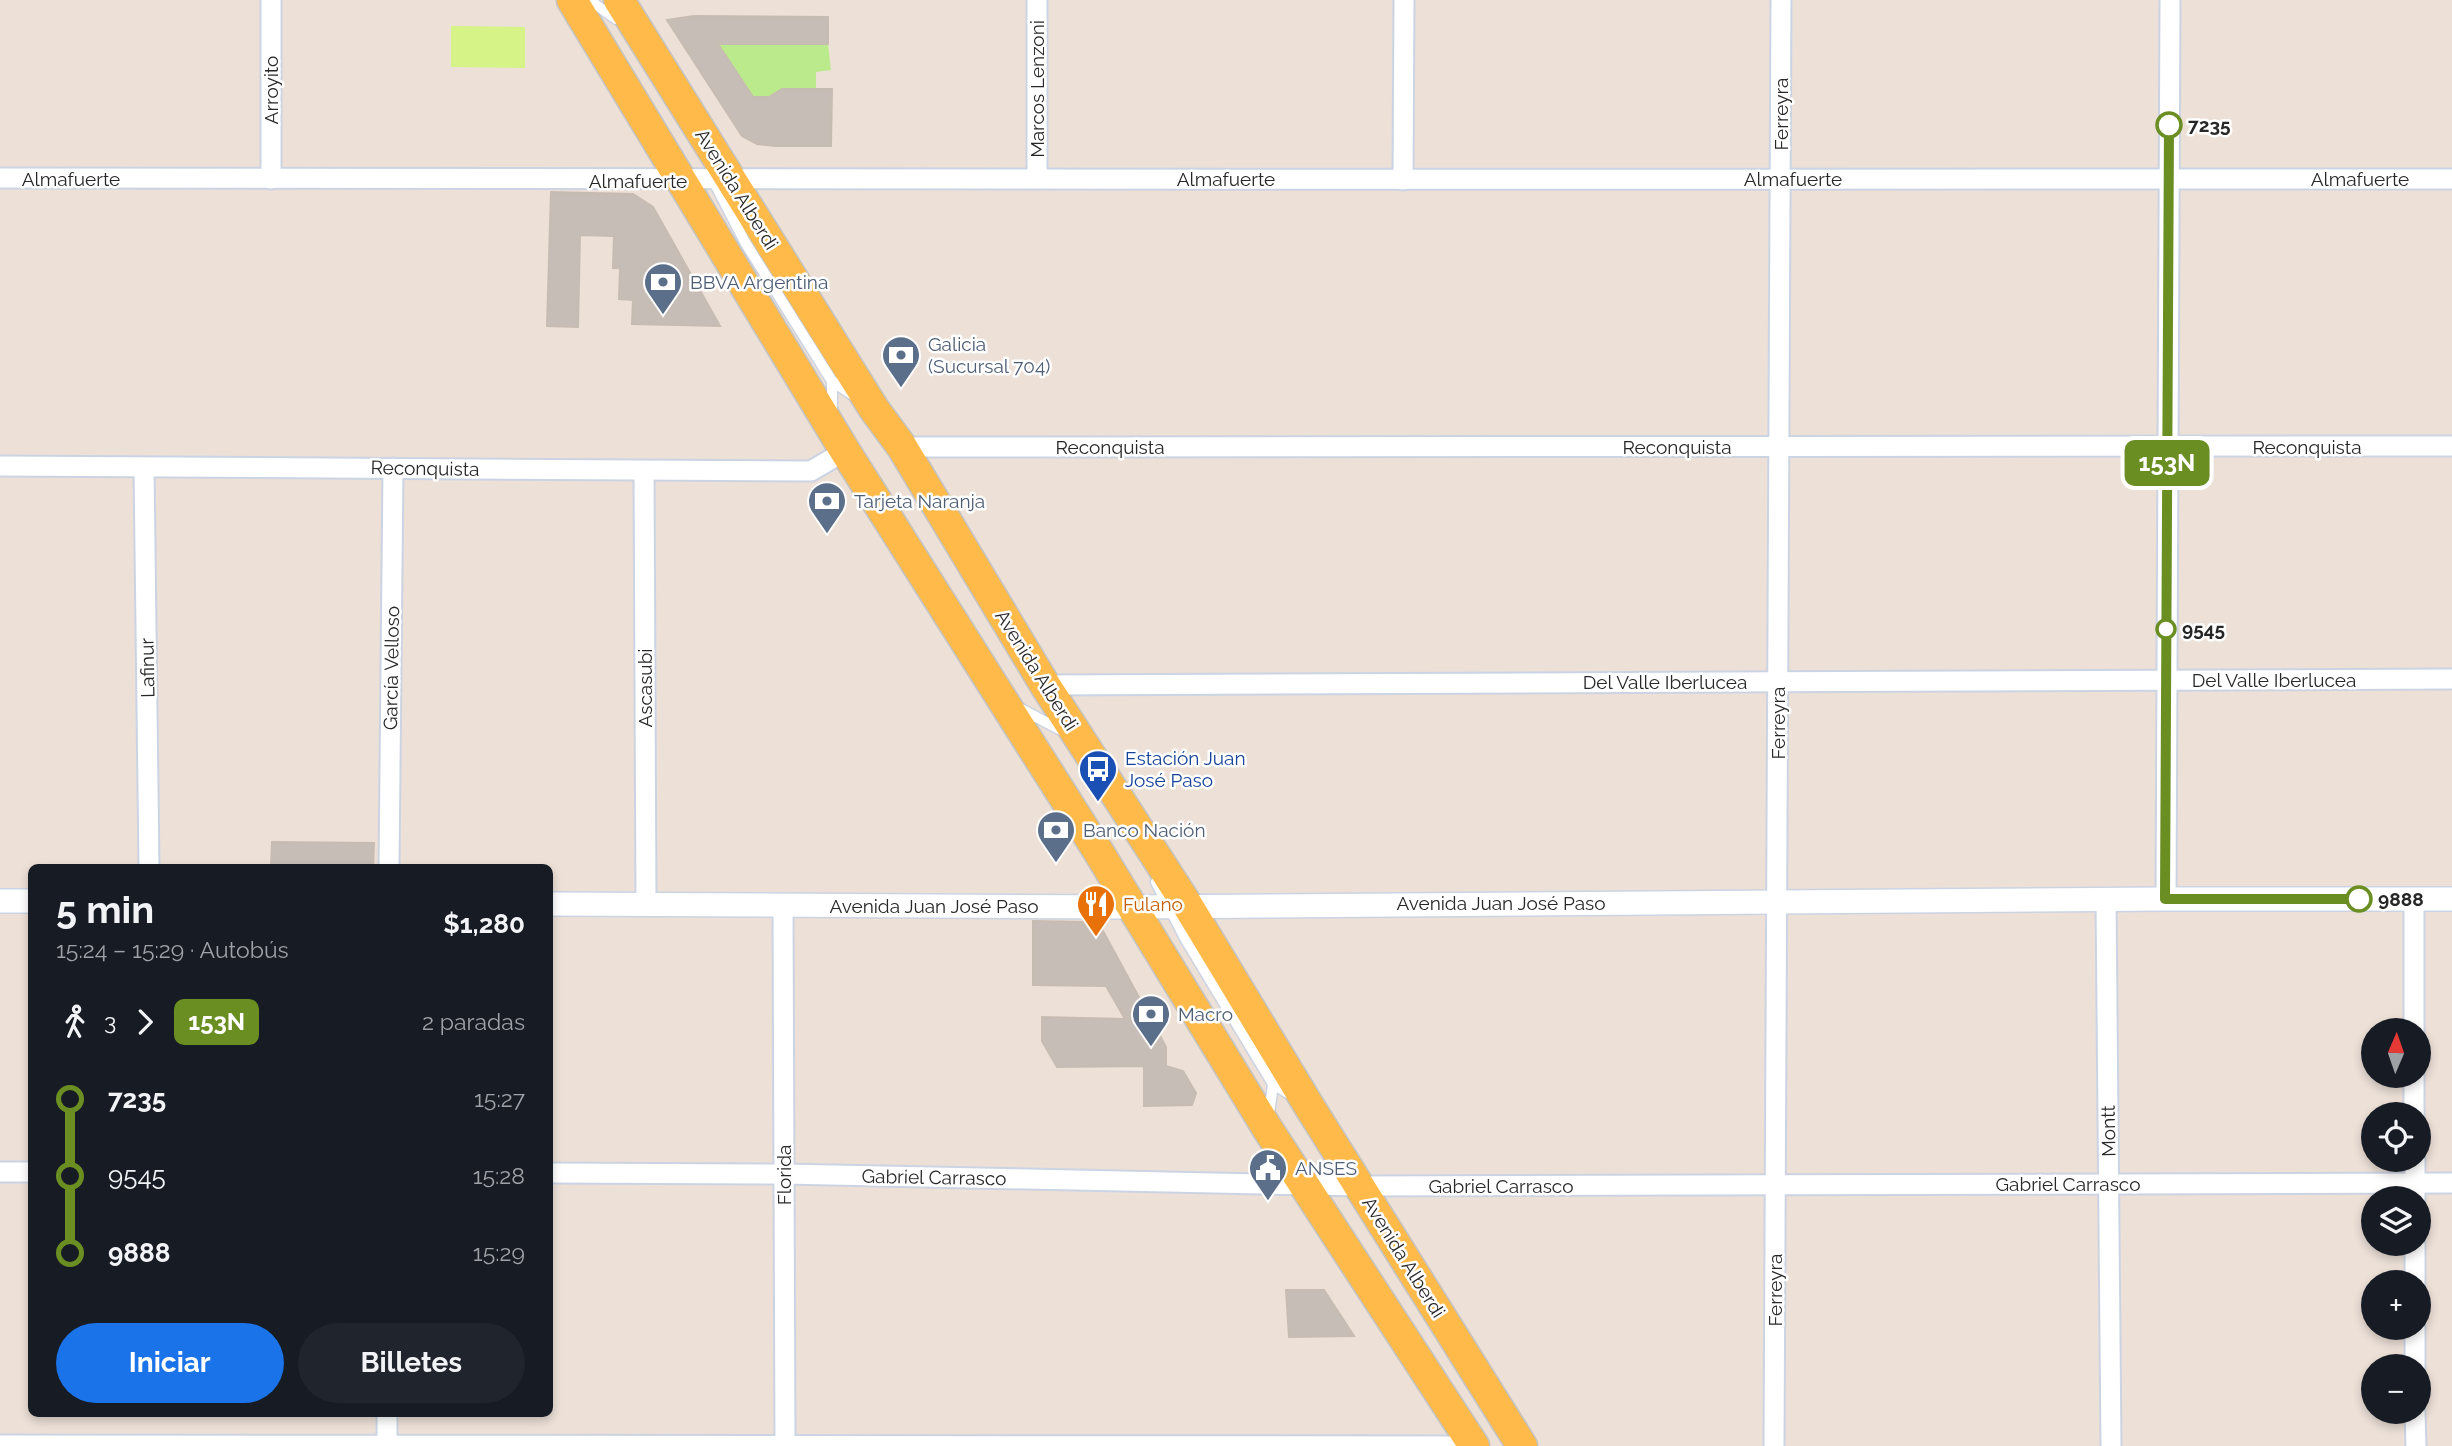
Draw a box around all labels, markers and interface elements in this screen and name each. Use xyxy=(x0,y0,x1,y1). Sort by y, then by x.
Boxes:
street label: Marcos Lenzoni xyxy=(1026,20,1048,158)
street label: Arroyito xyxy=(260,56,282,124)
street label: Ferreyra xyxy=(1770,78,1792,150)
marker: 7235 xyxy=(2156,112,2182,138)
place label: 7235 xyxy=(2188,114,2231,136)
street label: Avenida Alberdi xyxy=(691,125,783,253)
street label: Almafuerte xyxy=(22,168,120,190)
street label: Almafuerte xyxy=(1177,168,1275,190)
street label: Almafuerte xyxy=(1744,168,1842,190)
street label: Almafuerte xyxy=(2311,168,2409,190)
street label: Almafuerte xyxy=(589,170,687,192)
bank icon: BBVA Argentina xyxy=(642,261,684,316)
place label: BBVA Argentina xyxy=(690,271,828,293)
place label: Galicia (Sucursal 704) xyxy=(928,333,1050,377)
bank icon: Galicia (Sucursal 704) xyxy=(880,334,922,389)
street label: Reconquista xyxy=(1055,436,1165,458)
street label: Reconquista xyxy=(1622,436,1732,458)
street label: Reconquista xyxy=(2252,436,2362,458)
line badge: 153N xyxy=(2118,440,2216,486)
text: 153N xyxy=(2139,448,2195,477)
street label: Reconquista xyxy=(370,456,480,480)
bank icon: Tarjeta Naranja xyxy=(806,480,848,535)
place label: Tarjeta Naranja xyxy=(854,490,985,512)
street label: García Velloso xyxy=(379,606,403,730)
street label: Avenida Alberdi xyxy=(991,606,1083,734)
place label: 9545 xyxy=(2182,618,2225,640)
marker: 9545 xyxy=(2156,619,2176,639)
street label: Lafinur xyxy=(135,638,159,698)
street label: Ascasubi xyxy=(634,649,656,728)
street label: Del Valle Iberlucea xyxy=(2192,669,2356,691)
street label: Del Valle Iberlucea xyxy=(1583,671,1747,693)
street label: Ferreyra xyxy=(1767,687,1789,759)
place label: Estación Juan José Paso xyxy=(1125,747,1246,791)
bus stop icon: Estación Juan José Paso xyxy=(1077,748,1119,803)
bank icon: Banco Nación xyxy=(1035,809,1077,864)
place label: Banco Nación xyxy=(1083,819,1205,841)
restaurant icon: Fulano xyxy=(1075,883,1117,938)
marker: 9888 xyxy=(2346,886,2372,912)
text: 5 min xyxy=(56,887,154,932)
place label: 9888 xyxy=(2378,888,2424,910)
street label: Avenida Juan José Paso xyxy=(1397,892,1605,914)
place label: Fulano xyxy=(1123,893,1183,915)
street label: Avenida Juan José Paso xyxy=(830,895,1038,917)
text: $1,280 xyxy=(443,909,525,939)
text: 15:24 – 15:29 · Autobús xyxy=(56,936,289,963)
bank icon: Macro xyxy=(1130,993,1172,1048)
icon: walk xyxy=(56,1003,94,1041)
icon: forward xyxy=(126,1003,164,1041)
place label: Macro xyxy=(1178,1003,1233,1025)
text: 153N xyxy=(188,1007,245,1036)
text: 3 xyxy=(104,1008,116,1035)
text: 2 paradas xyxy=(422,1008,525,1035)
north arrow xyxy=(2361,1018,2431,1088)
map controls xyxy=(2361,1018,2431,1424)
text: 7235 xyxy=(108,1084,166,1114)
text: 15:27 xyxy=(474,1085,525,1112)
button: locate xyxy=(2361,1102,2431,1172)
street label: Montt xyxy=(2097,1104,2119,1157)
street label: Florida xyxy=(773,1145,795,1205)
public building icon: ANSES xyxy=(1247,1147,1289,1202)
place label: ANSES xyxy=(1295,1157,1357,1179)
text: 9545 xyxy=(108,1161,166,1191)
text: 15:28 xyxy=(473,1162,525,1189)
street label: Gabriel Carrasco xyxy=(861,1165,1007,1189)
street label: Gabriel Carrasco xyxy=(1996,1173,2140,1195)
street label: Gabriel Carrasco xyxy=(1429,1175,1573,1197)
button: layers xyxy=(2361,1186,2431,1256)
street label: Avenida Alberdi xyxy=(1358,1193,1450,1321)
text: 9888 xyxy=(108,1238,170,1268)
text: 15:29 xyxy=(473,1239,525,1266)
street label: Ferreyra xyxy=(1764,1254,1786,1326)
button: + xyxy=(2361,1270,2431,1340)
button: Iniciar xyxy=(56,1323,284,1403)
button: Billetes xyxy=(298,1323,525,1403)
button: − xyxy=(2361,1354,2431,1424)

